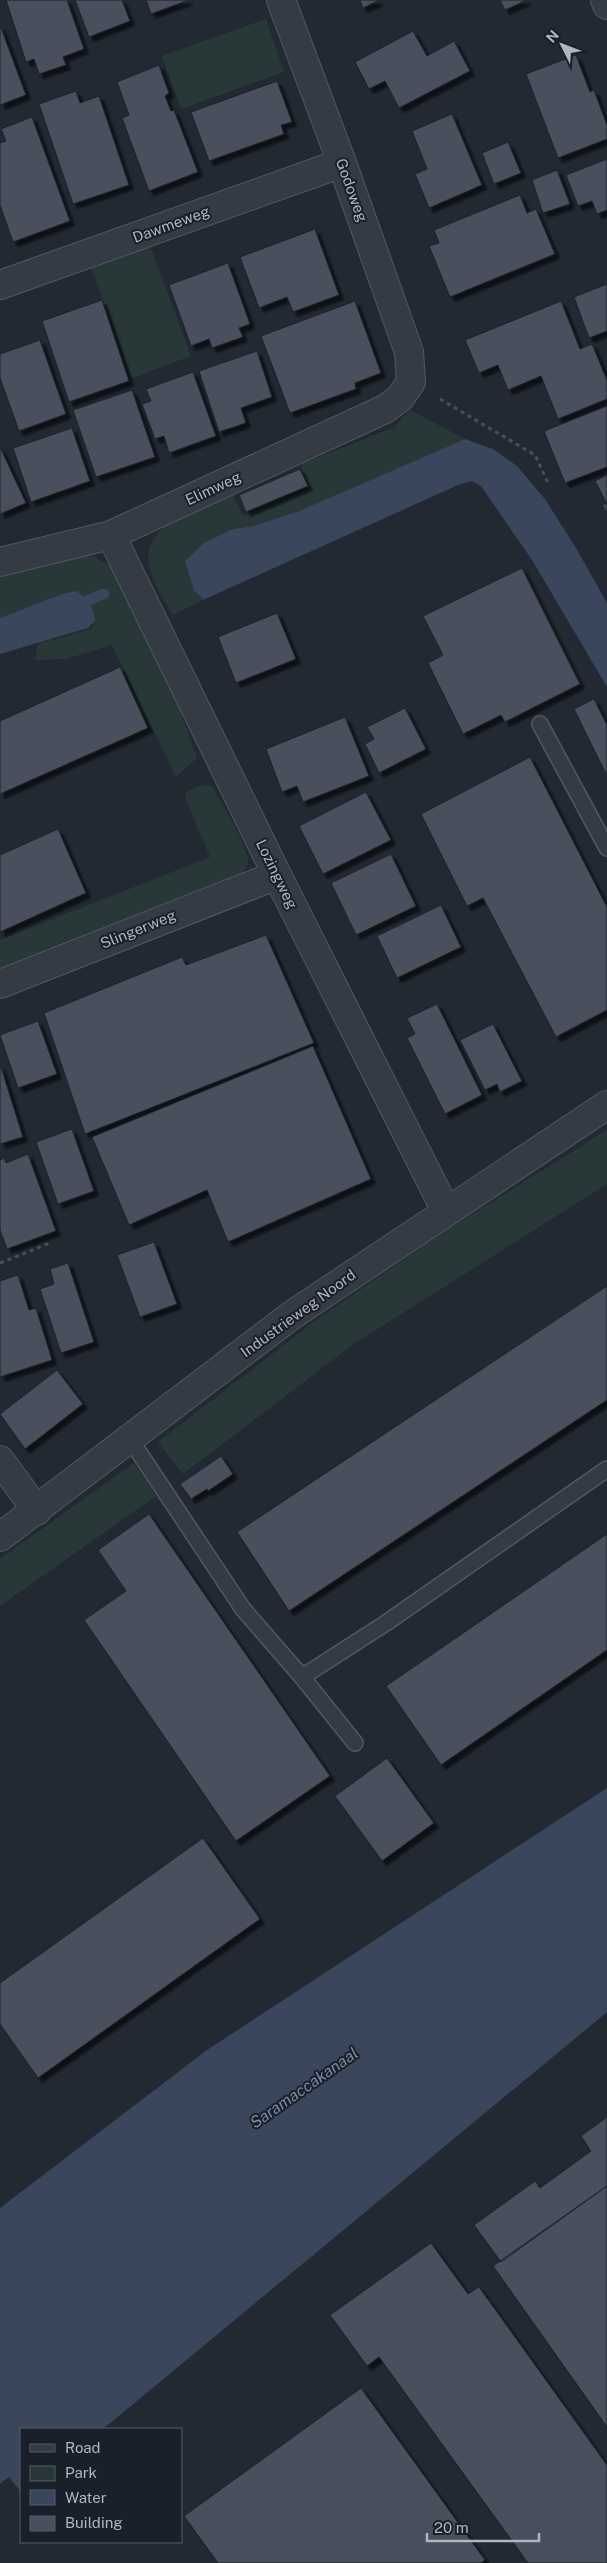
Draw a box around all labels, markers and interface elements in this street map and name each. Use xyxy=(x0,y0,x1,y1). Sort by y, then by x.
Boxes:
north arrow xyxy=(537,20,587,70)
text: N xyxy=(543,27,562,46)
street label: Godoweg xyxy=(333,156,371,224)
street label: Dawmeweg xyxy=(130,202,212,246)
street label: Elimweg xyxy=(182,468,244,508)
street label: Lozingweg xyxy=(253,837,301,911)
street label: Slingerweg xyxy=(98,906,178,952)
street label: Industrieweg Noord xyxy=(237,1266,359,1360)
water label: Saramaccakanaal xyxy=(246,2044,362,2132)
legend xyxy=(20,2428,182,2543)
text: Road xyxy=(65,2439,101,2456)
text: Park xyxy=(65,2464,97,2481)
text: Water xyxy=(65,2489,107,2506)
scale bar xyxy=(427,2510,540,2542)
text: Building xyxy=(65,2514,123,2531)
text: 20 m xyxy=(434,2519,469,2536)

